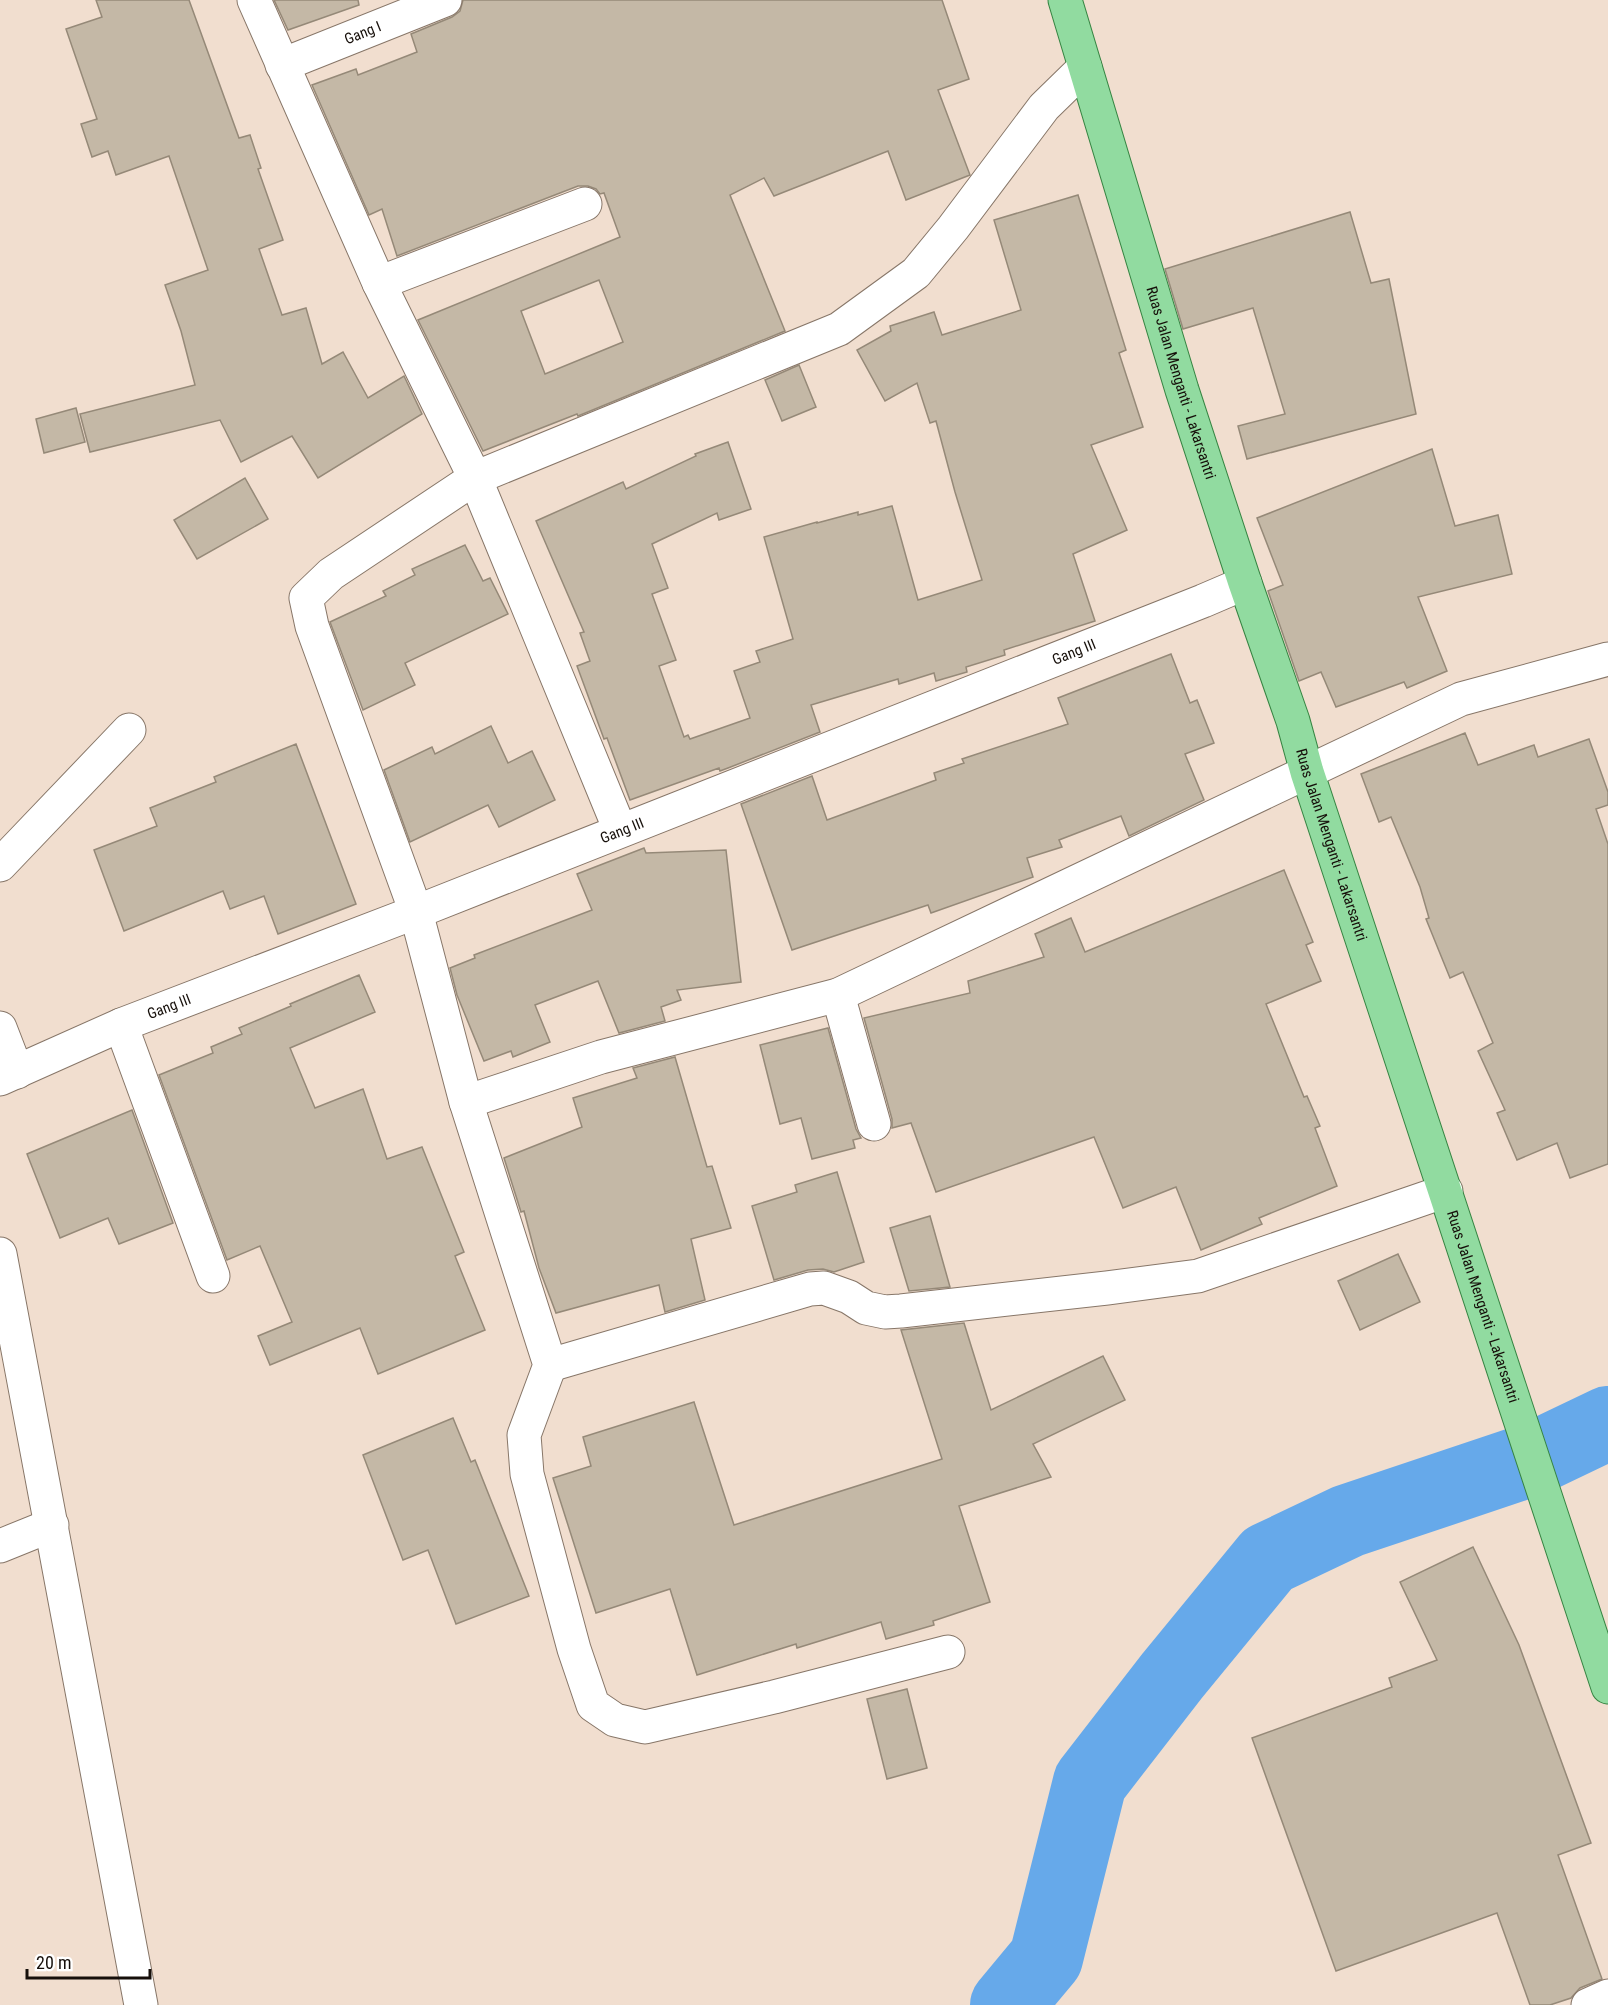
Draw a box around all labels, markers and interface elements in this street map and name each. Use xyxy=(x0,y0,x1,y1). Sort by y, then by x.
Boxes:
street label: Gang I xyxy=(342,17,384,48)
street label: Ruas Jalan Menganti - Lakarsantri xyxy=(1142,284,1220,482)
street label: Gang III xyxy=(1050,635,1099,669)
street label: Ruas Jalan Menganti - Lakarsantri xyxy=(1292,747,1371,943)
street label: Gang III xyxy=(598,814,647,847)
street label: Gang III xyxy=(145,990,194,1023)
street label: Ruas Jalan Menganti - Lakarsantri xyxy=(1443,1208,1523,1405)
scale bar xyxy=(27,1942,150,1980)
text: 20 m xyxy=(36,1952,71,1973)

